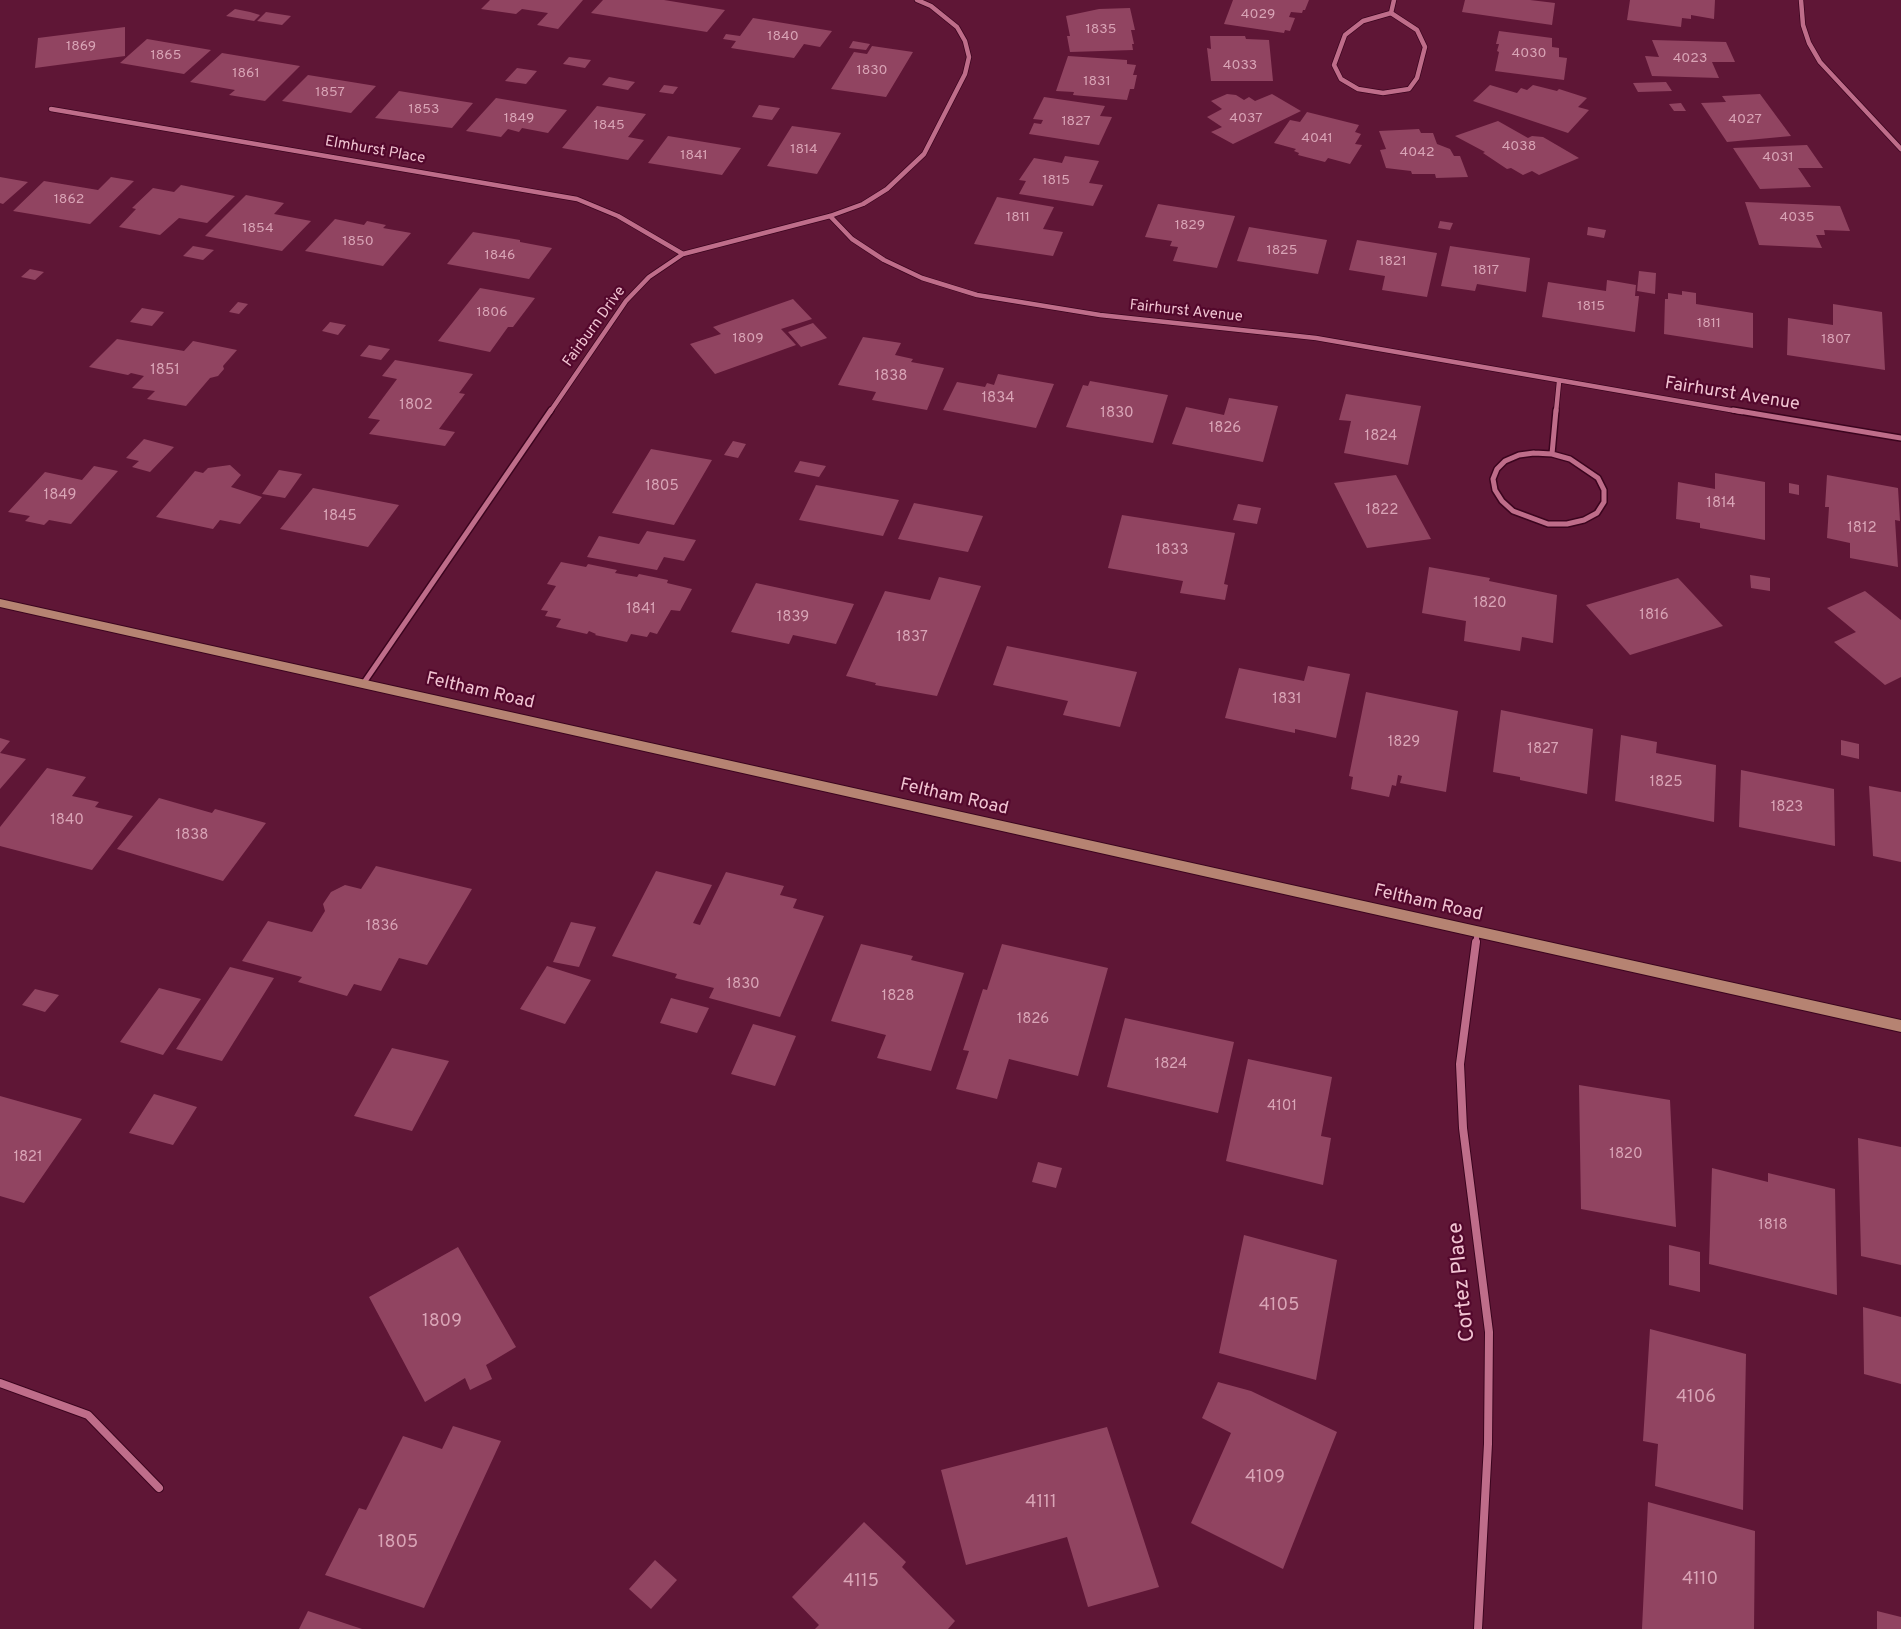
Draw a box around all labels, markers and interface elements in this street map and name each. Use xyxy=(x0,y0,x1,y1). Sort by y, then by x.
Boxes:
house number: 4029 xyxy=(1241,7,1275,23)
house number: 1835 xyxy=(1086,22,1116,38)
house number: 1840 xyxy=(767,29,799,45)
house number: 1869 xyxy=(66,39,96,55)
house number: 4030 xyxy=(1512,46,1546,62)
house number: 1865 xyxy=(151,48,181,64)
house number: 4023 xyxy=(1673,51,1707,67)
house number: 4033 xyxy=(1223,58,1257,74)
house number: 1830 xyxy=(856,63,888,79)
house number: 1861 xyxy=(232,66,260,82)
house number: 1831 xyxy=(1083,74,1111,90)
house number: 1857 xyxy=(315,85,345,101)
house number: 1853 xyxy=(409,102,439,118)
house number: 1849 xyxy=(504,111,534,127)
house number: 4037 xyxy=(1229,111,1263,127)
house number: 4027 xyxy=(1728,112,1762,128)
house number: 1827 xyxy=(1061,114,1091,130)
house number: 1845 xyxy=(593,118,625,134)
house number: 4041 xyxy=(1301,131,1333,147)
street label: Elmhurst Place xyxy=(323,133,427,169)
house number: 4038 xyxy=(1502,139,1536,155)
house number: 1814 xyxy=(790,142,818,158)
house number: 4042 xyxy=(1400,145,1434,161)
house number: 1841 xyxy=(680,148,708,164)
house number: 4031 xyxy=(1762,150,1794,166)
house number: 1815 xyxy=(1042,173,1070,189)
house number: 1862 xyxy=(54,192,84,208)
house number: 1811 xyxy=(1006,210,1030,226)
house number: 4035 xyxy=(1780,210,1814,226)
house number: 1829 xyxy=(1175,218,1205,234)
house number: 1854 xyxy=(242,221,274,237)
house number: 1850 xyxy=(342,234,374,250)
house number: 1825 xyxy=(1267,243,1297,259)
house number: 1846 xyxy=(485,248,515,264)
house number: 1821 xyxy=(1379,254,1407,270)
house number: 1817 xyxy=(1473,263,1499,279)
street label: Fairburn Drive xyxy=(560,283,630,371)
street label: Fairhurst Avenue xyxy=(1129,297,1243,327)
house number: 1815 xyxy=(1577,299,1605,315)
house number: 1806 xyxy=(477,305,507,321)
house number: 1811 xyxy=(1697,316,1721,332)
house number: 1809 xyxy=(733,331,763,347)
house number: 1807 xyxy=(1821,332,1851,348)
house number: 1851 xyxy=(150,362,180,380)
house number: 1838 xyxy=(875,368,907,386)
street label: Fairhurst Avenue xyxy=(1663,374,1801,416)
house number: 1834 xyxy=(981,390,1015,408)
house number: 1802 xyxy=(399,397,433,415)
house number: 1830 xyxy=(1100,405,1134,423)
house number: 1826 xyxy=(1209,420,1241,438)
house number: 1824 xyxy=(1365,428,1397,446)
house number: 1805 xyxy=(645,478,679,496)
house number: 1849 xyxy=(44,487,76,505)
house number: 1814 xyxy=(1706,495,1736,513)
house number: 1822 xyxy=(1366,502,1398,520)
house number: 1845 xyxy=(323,508,357,526)
house number: 1812 xyxy=(1847,520,1877,538)
house number: 1833 xyxy=(1156,542,1188,560)
house number: 1820 xyxy=(1473,595,1507,613)
house number: 1841 xyxy=(626,601,656,619)
house number: 1816 xyxy=(1639,607,1669,625)
house number: 1839 xyxy=(777,609,809,627)
house number: 1837 xyxy=(896,629,928,647)
street label: Feltham Road xyxy=(424,669,536,715)
house number: 1831 xyxy=(1272,691,1302,709)
house number: 1829 xyxy=(1388,734,1420,752)
house number: 1827 xyxy=(1527,741,1559,759)
house number: 1825 xyxy=(1650,774,1682,792)
street label: Feltham Road xyxy=(898,775,1010,821)
house number: 1823 xyxy=(1771,799,1803,817)
house number: 1840 xyxy=(50,812,84,830)
house number: 1838 xyxy=(176,827,208,845)
street label: Feltham Road xyxy=(1372,881,1484,927)
house number: 1836 xyxy=(366,918,398,936)
house number: 1830 xyxy=(726,976,760,994)
house number: 1828 xyxy=(882,988,914,1006)
house number: 1826 xyxy=(1017,1011,1049,1029)
house number: 1824 xyxy=(1155,1056,1187,1074)
house number: 4101 xyxy=(1267,1098,1297,1116)
house number: 1820 xyxy=(1609,1146,1643,1164)
house number: 1821 xyxy=(13,1149,43,1167)
house number: 1818 xyxy=(1758,1217,1788,1235)
street label: Cortez Place xyxy=(1444,1221,1482,1343)
house number: 4105 xyxy=(1259,1295,1299,1317)
house number: 1809 xyxy=(422,1311,462,1333)
house number: 4106 xyxy=(1676,1387,1716,1409)
house number: 4109 xyxy=(1245,1467,1285,1489)
house number: 4111 xyxy=(1025,1492,1057,1514)
house number: 1805 xyxy=(378,1532,418,1554)
house number: 4110 xyxy=(1682,1569,1718,1591)
house number: 4115 xyxy=(843,1571,879,1593)

